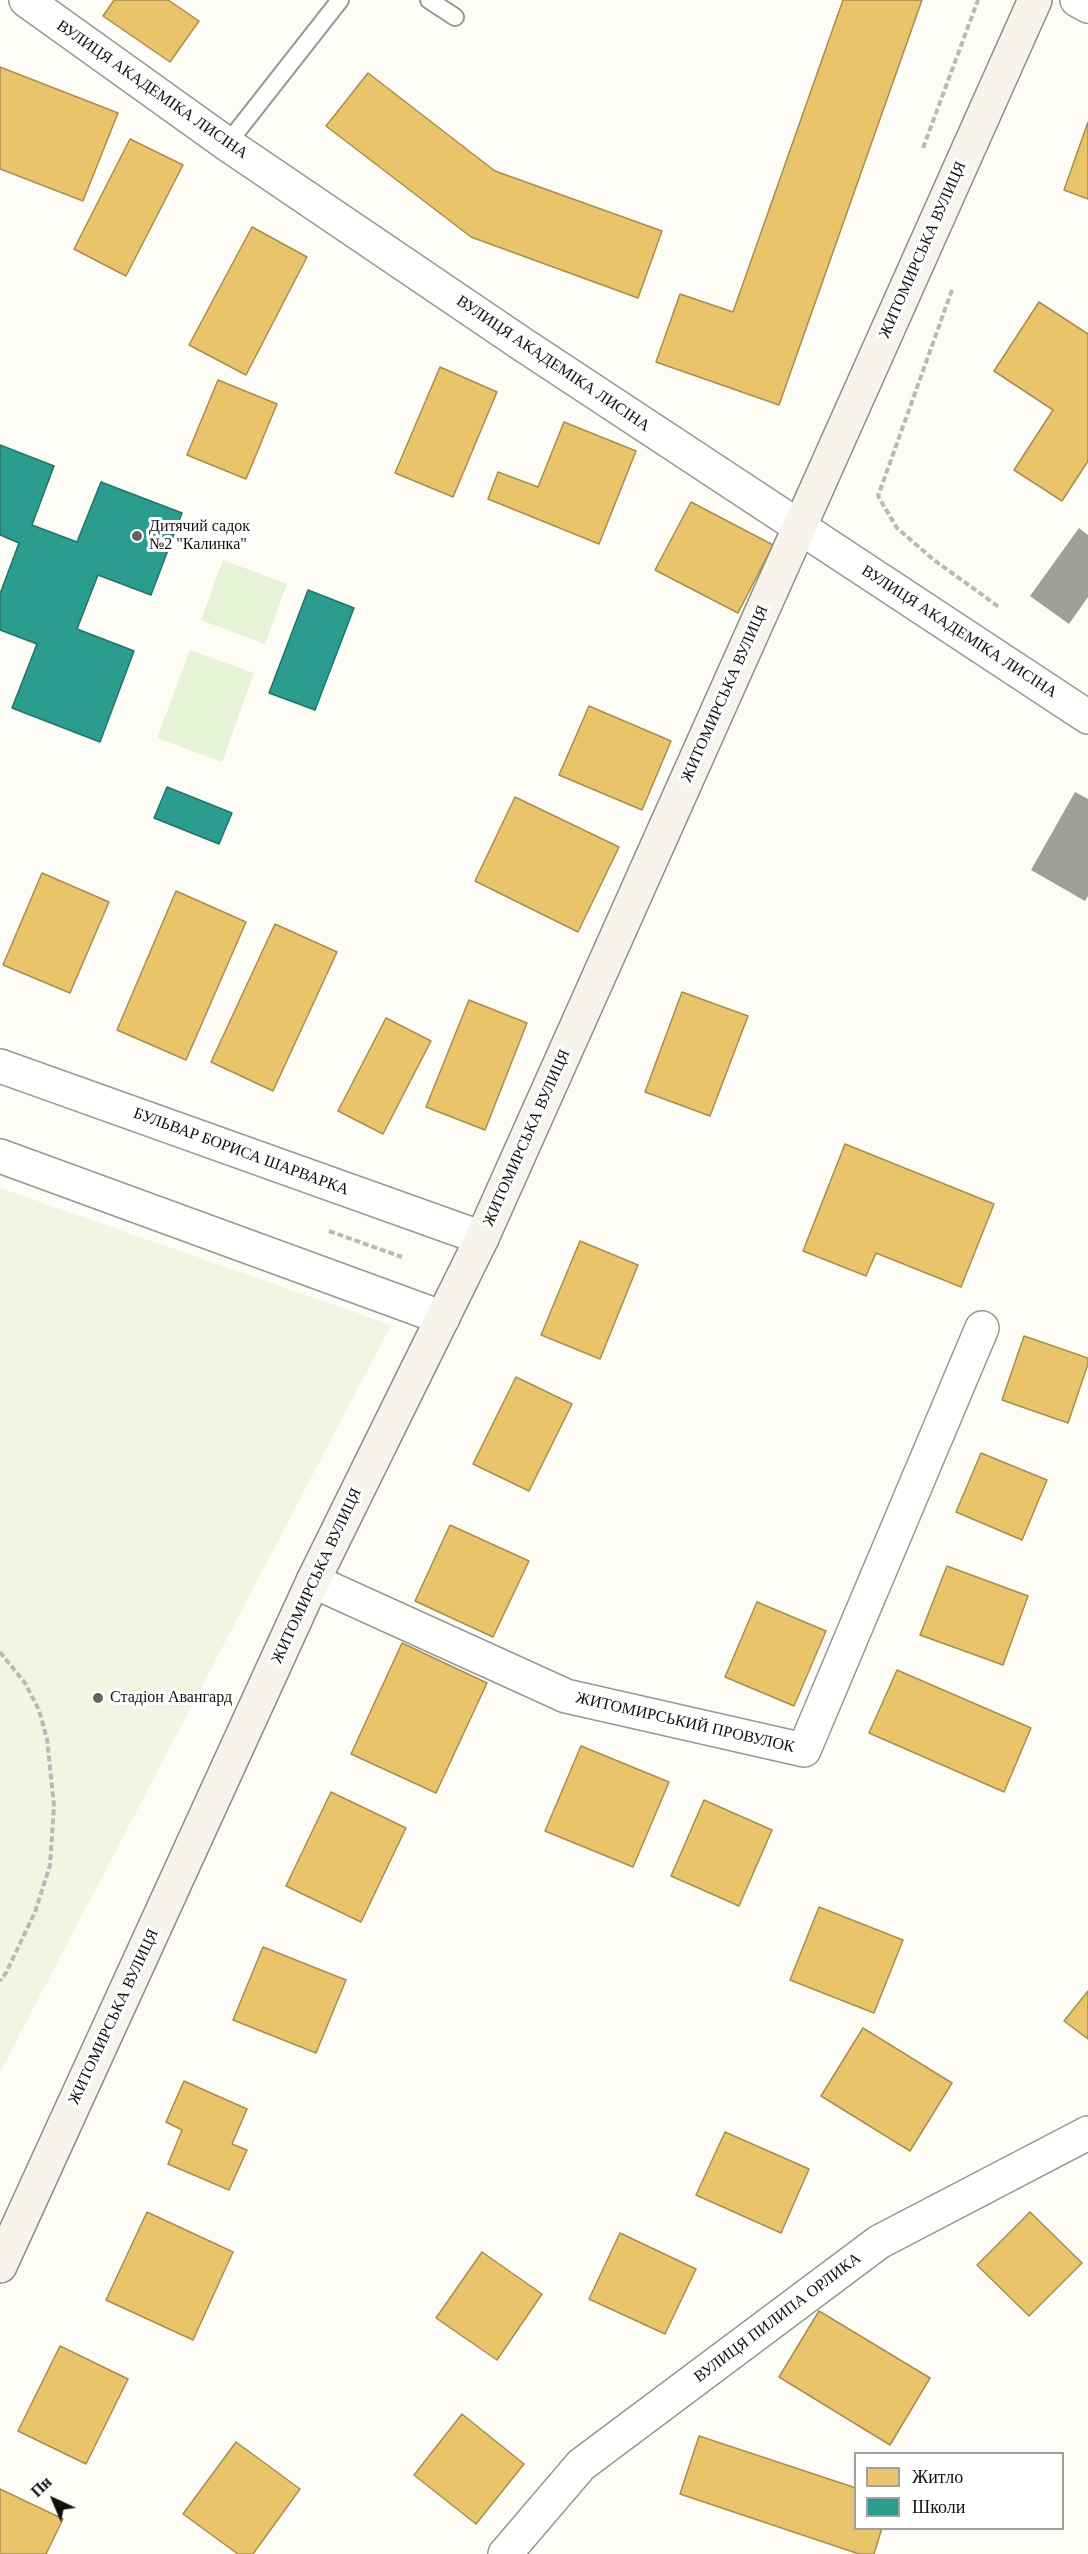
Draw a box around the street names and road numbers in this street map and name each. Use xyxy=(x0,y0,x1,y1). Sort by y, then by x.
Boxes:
street label: ВУЛИЦЯ АКАДЕМІКА ЛИСІНА xyxy=(53,16,251,164)
street label: ЖИТОМИРСЬКА ВУЛИЦЯ xyxy=(875,159,971,341)
street label: ВУЛИЦЯ АКАДЕМІКА ЛИСІНА xyxy=(453,292,653,436)
street label: ВУЛИЦЯ АКАДЕМІКА ЛИСІНА xyxy=(858,562,1060,702)
street label: ЖИТОМИРСЬКА ВУЛИЦЯ xyxy=(677,603,773,785)
street label: ЖИТОМИРСЬКА ВУЛИЦЯ xyxy=(479,1047,575,1229)
street label: БУЛЬВАР БОРИСА ШАРВАРКА xyxy=(131,1104,351,1200)
street label: ЖИТОМИРСЬКА ВУЛИЦЯ xyxy=(268,1485,366,1667)
street label: ЖИТОМИРСЬКИЙ ПРОВУЛОК xyxy=(574,1688,796,1758)
street label: ЖИТОМИРСЬКА ВУЛИЦЯ xyxy=(65,1926,163,2108)
street label: ВУЛИЦЯ ПИЛИПА ОРЛИКА xyxy=(691,2249,865,2387)

